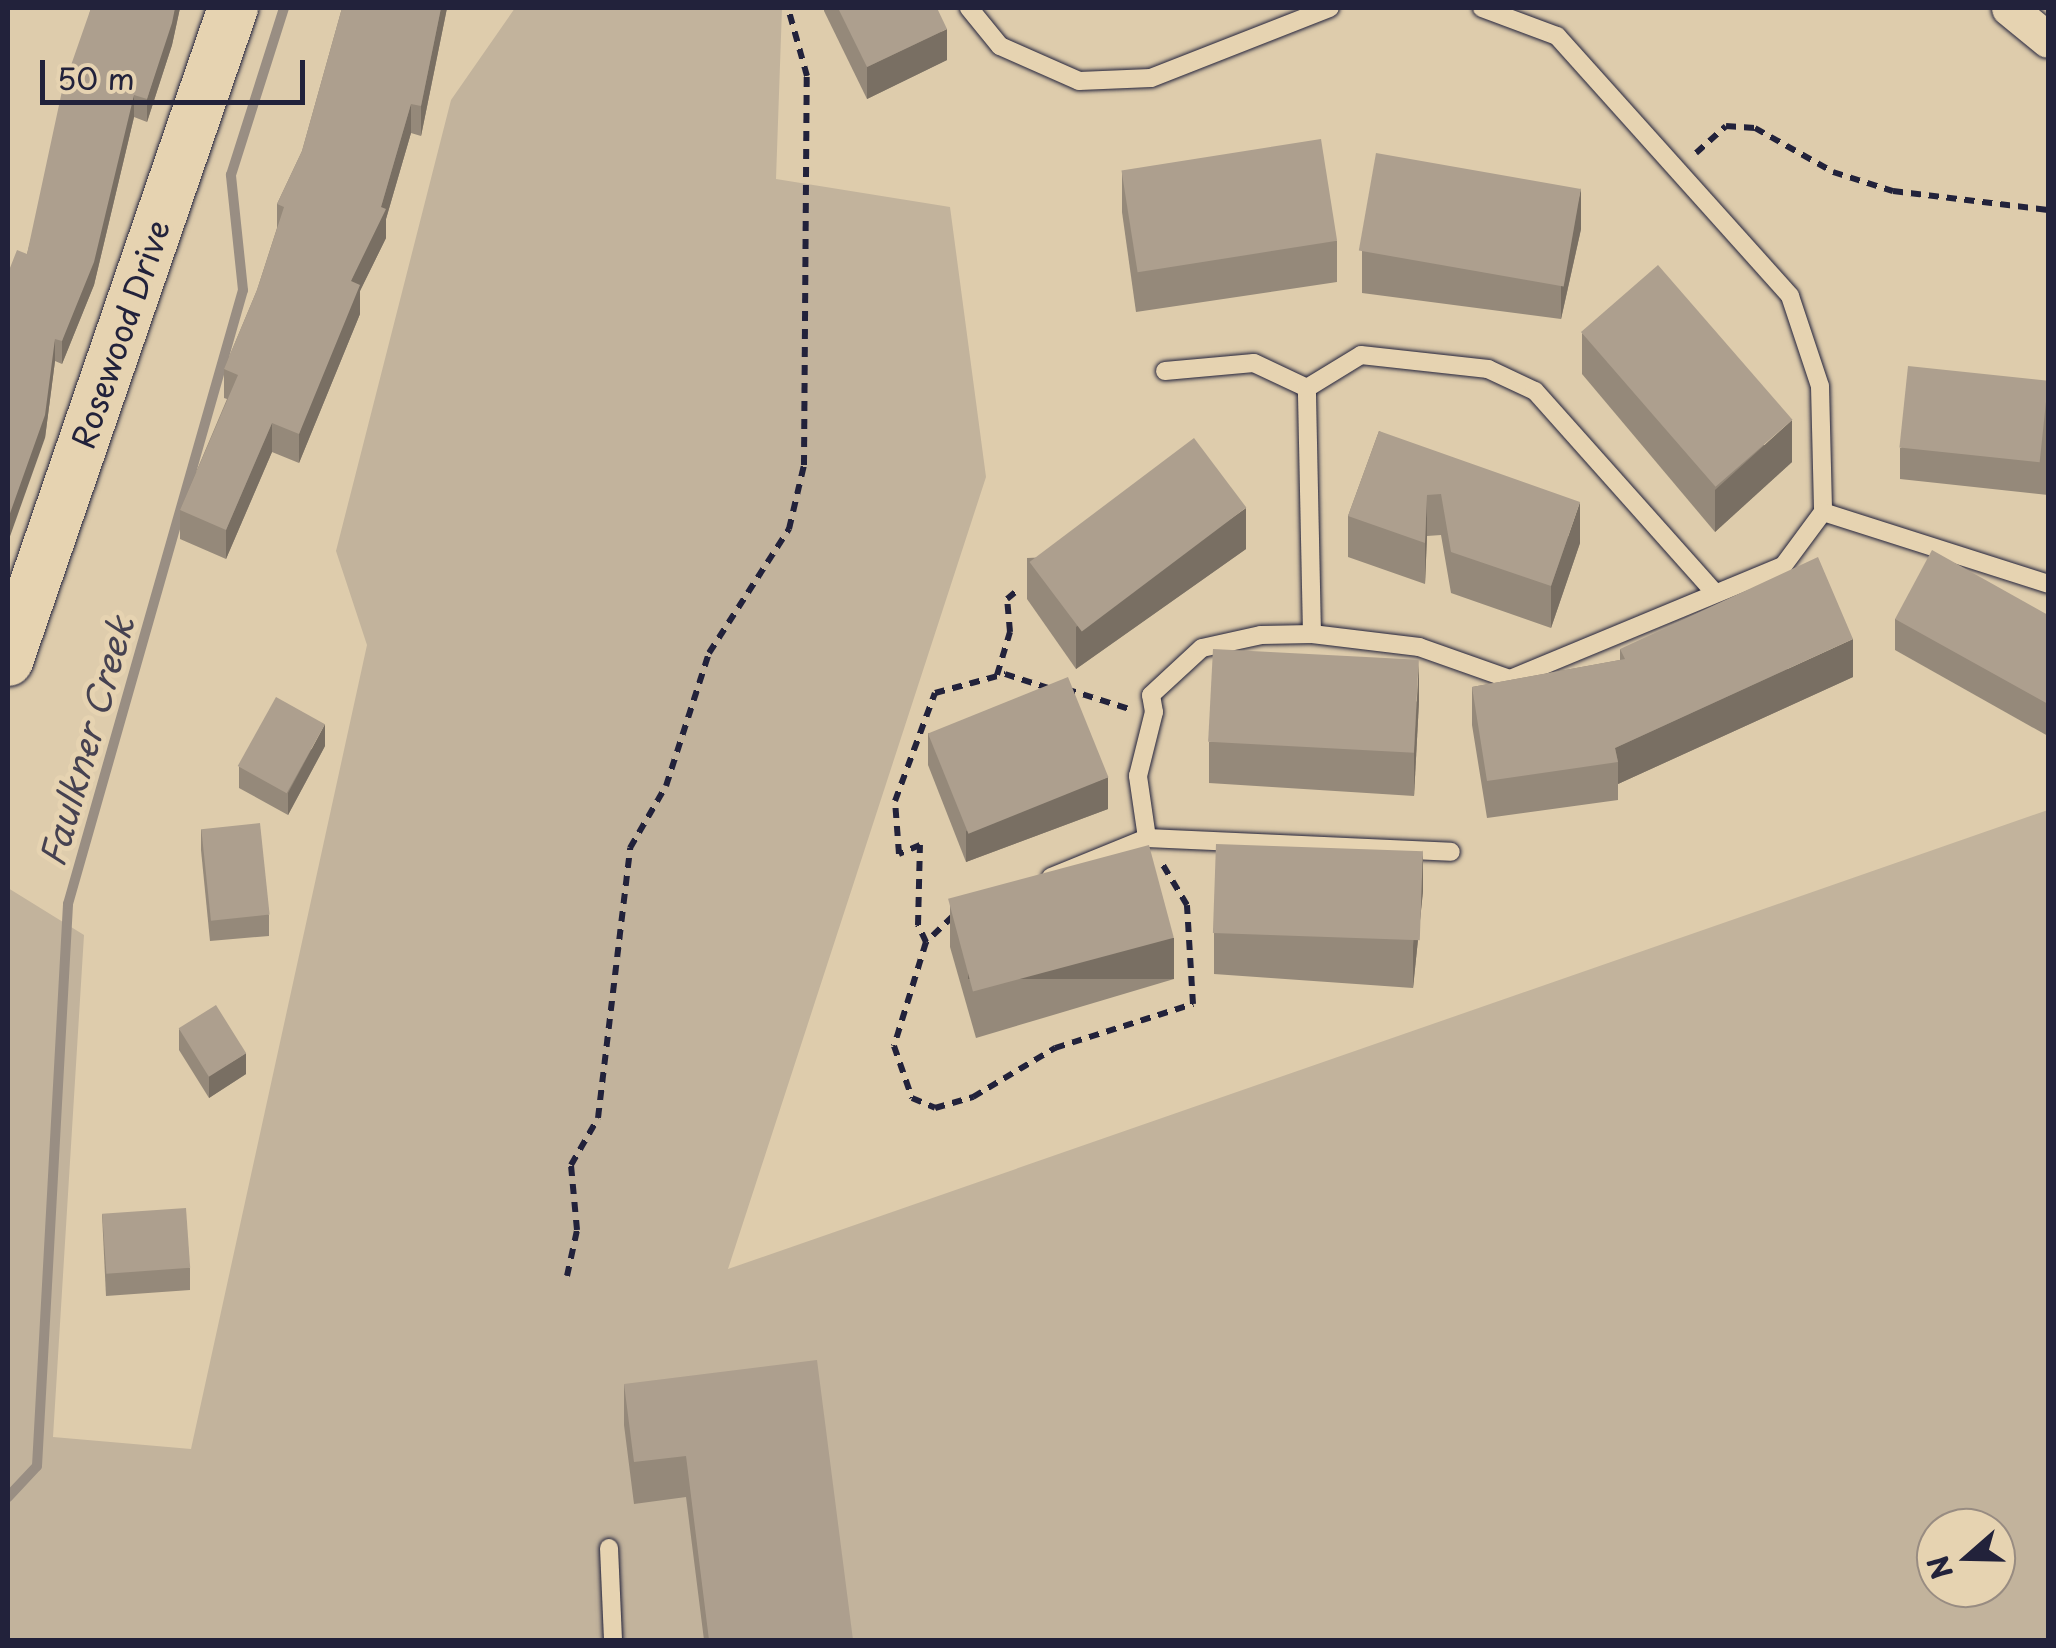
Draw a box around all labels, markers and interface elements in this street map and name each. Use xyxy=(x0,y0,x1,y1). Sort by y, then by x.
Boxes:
scale bar xyxy=(45,40,310,102)
text: 50 m xyxy=(57,55,135,100)
street label: Rosewood Drive xyxy=(63,214,177,454)
water label: Faulkner Creek xyxy=(30,610,142,872)
north arrow xyxy=(1916,1508,2016,1608)
text: N xyxy=(1915,1550,1963,1586)

